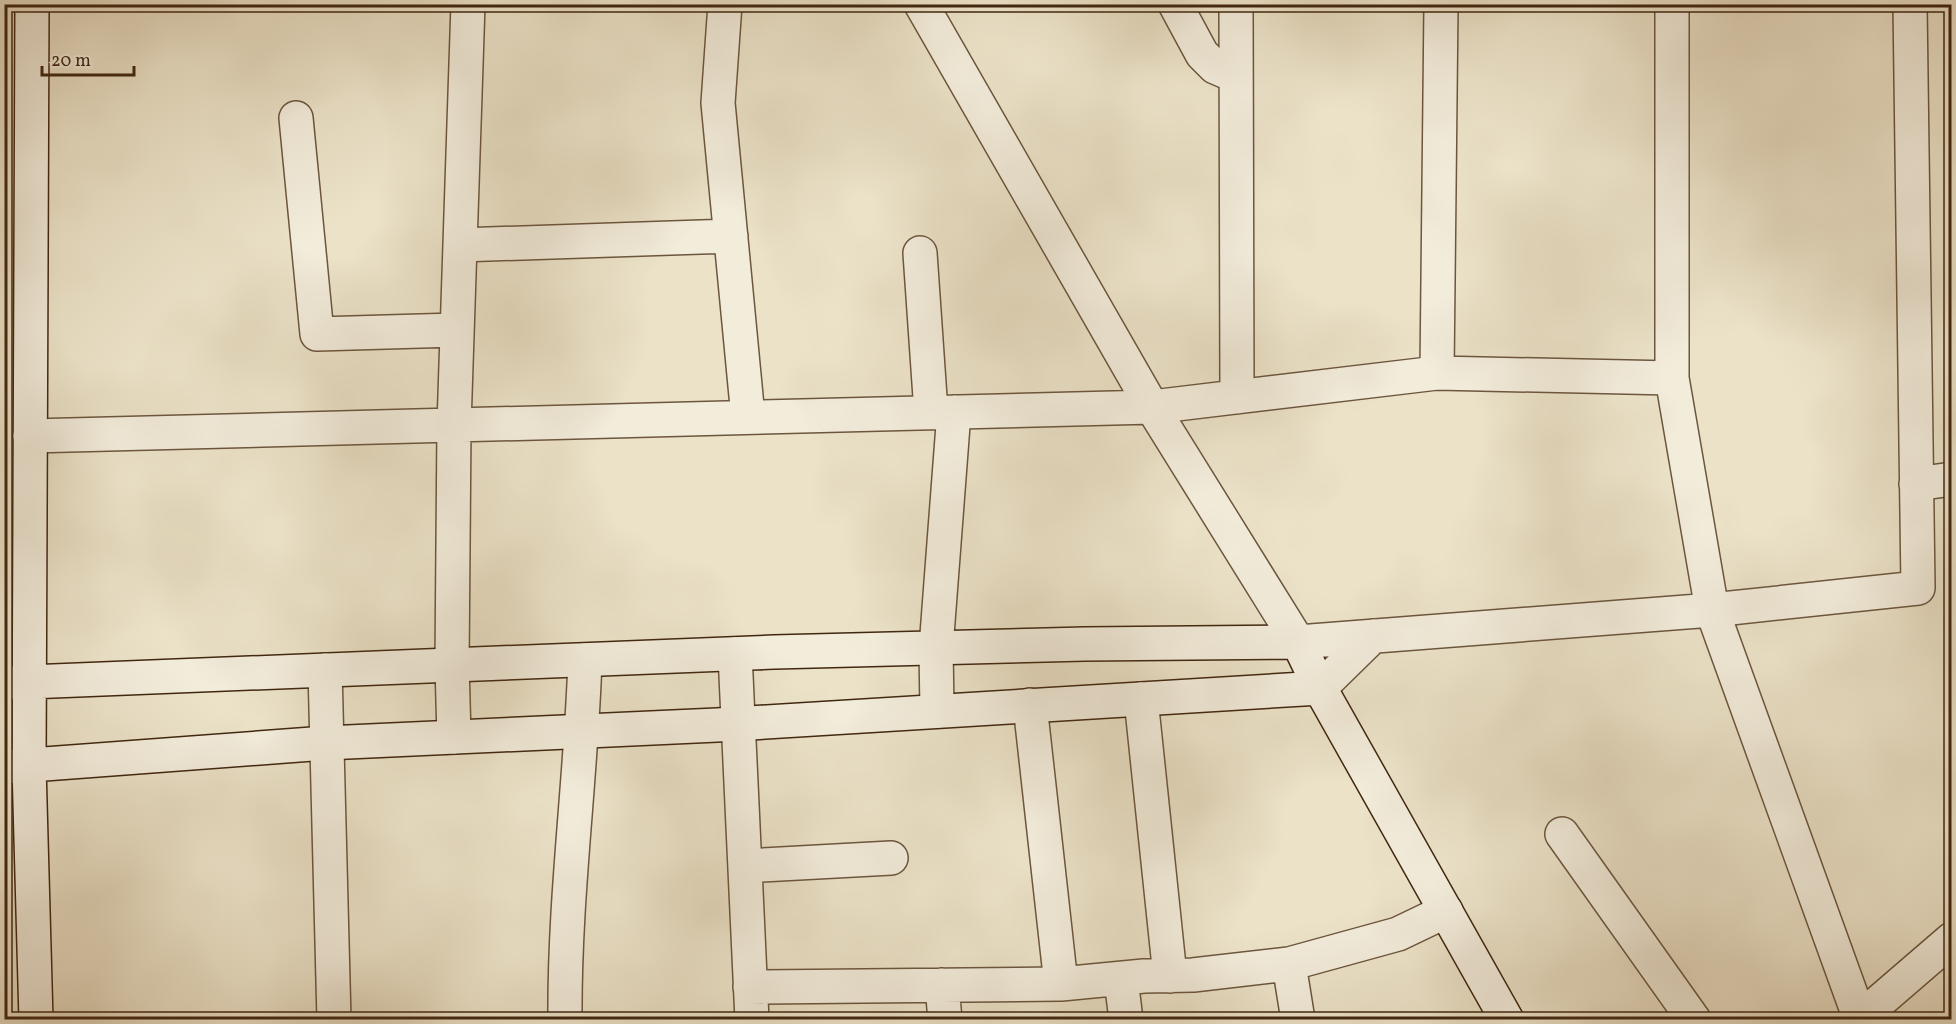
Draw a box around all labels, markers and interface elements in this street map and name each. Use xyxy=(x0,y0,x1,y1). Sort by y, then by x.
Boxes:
scale bar xyxy=(42,39,134,77)
text: 20 m xyxy=(51,49,91,74)

